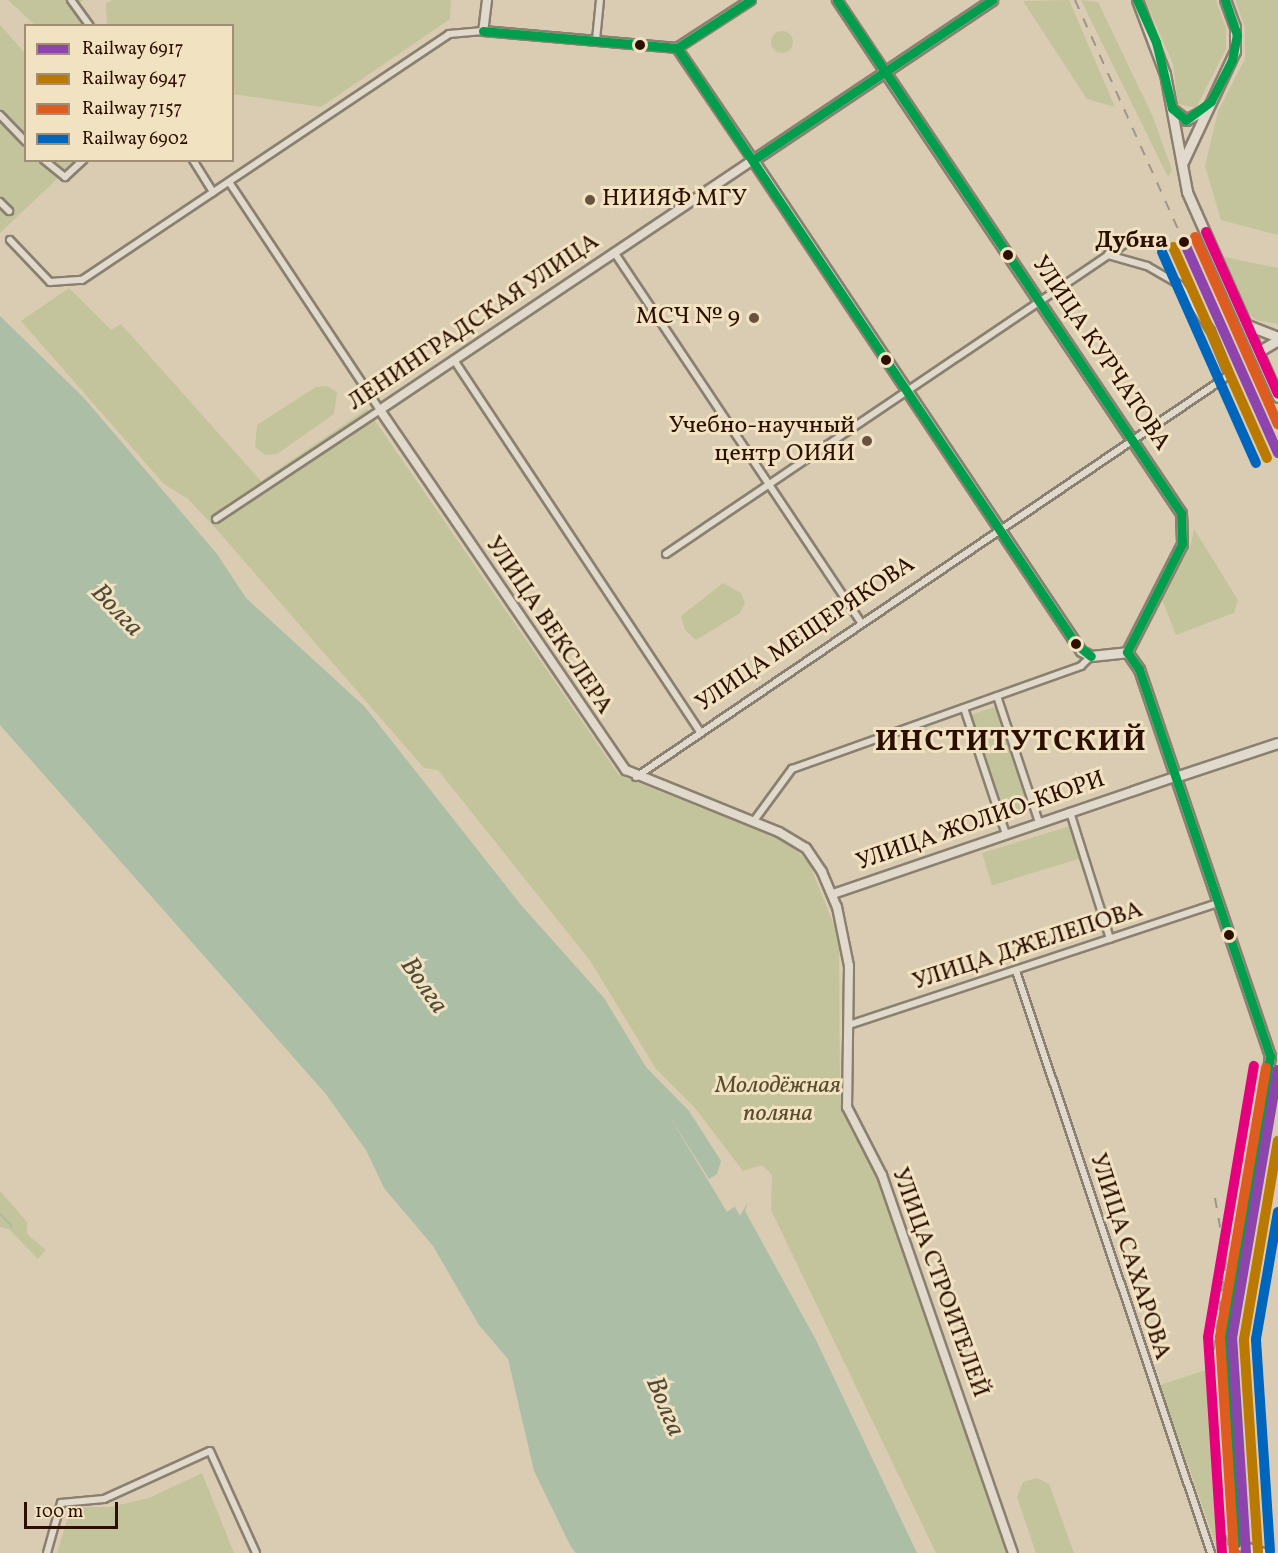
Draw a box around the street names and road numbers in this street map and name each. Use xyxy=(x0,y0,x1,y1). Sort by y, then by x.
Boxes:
street label: ЛЕНИНГРАДСКАЯ УЛИЦА xyxy=(343,228,605,418)
street label: УЛИЦА КУРЧАТОВА xyxy=(1024,251,1176,457)
street label: УЛИЦА ВЕКСЛЕРА xyxy=(478,532,618,720)
street label: УЛИЦА МЕЩЕРЯКОВА xyxy=(691,551,921,719)
street label: УЛИЦА ЖОЛИО-КЮРИ xyxy=(853,766,1109,878)
street label: УЛИЦА ДЖЕЛЕПОВА xyxy=(909,896,1147,998)
street label: УЛИЦА САХАРОВА xyxy=(1082,1150,1176,1364)
street label: УЛИЦА СТРОИТЕЛЕЙ xyxy=(884,1164,994,1402)

